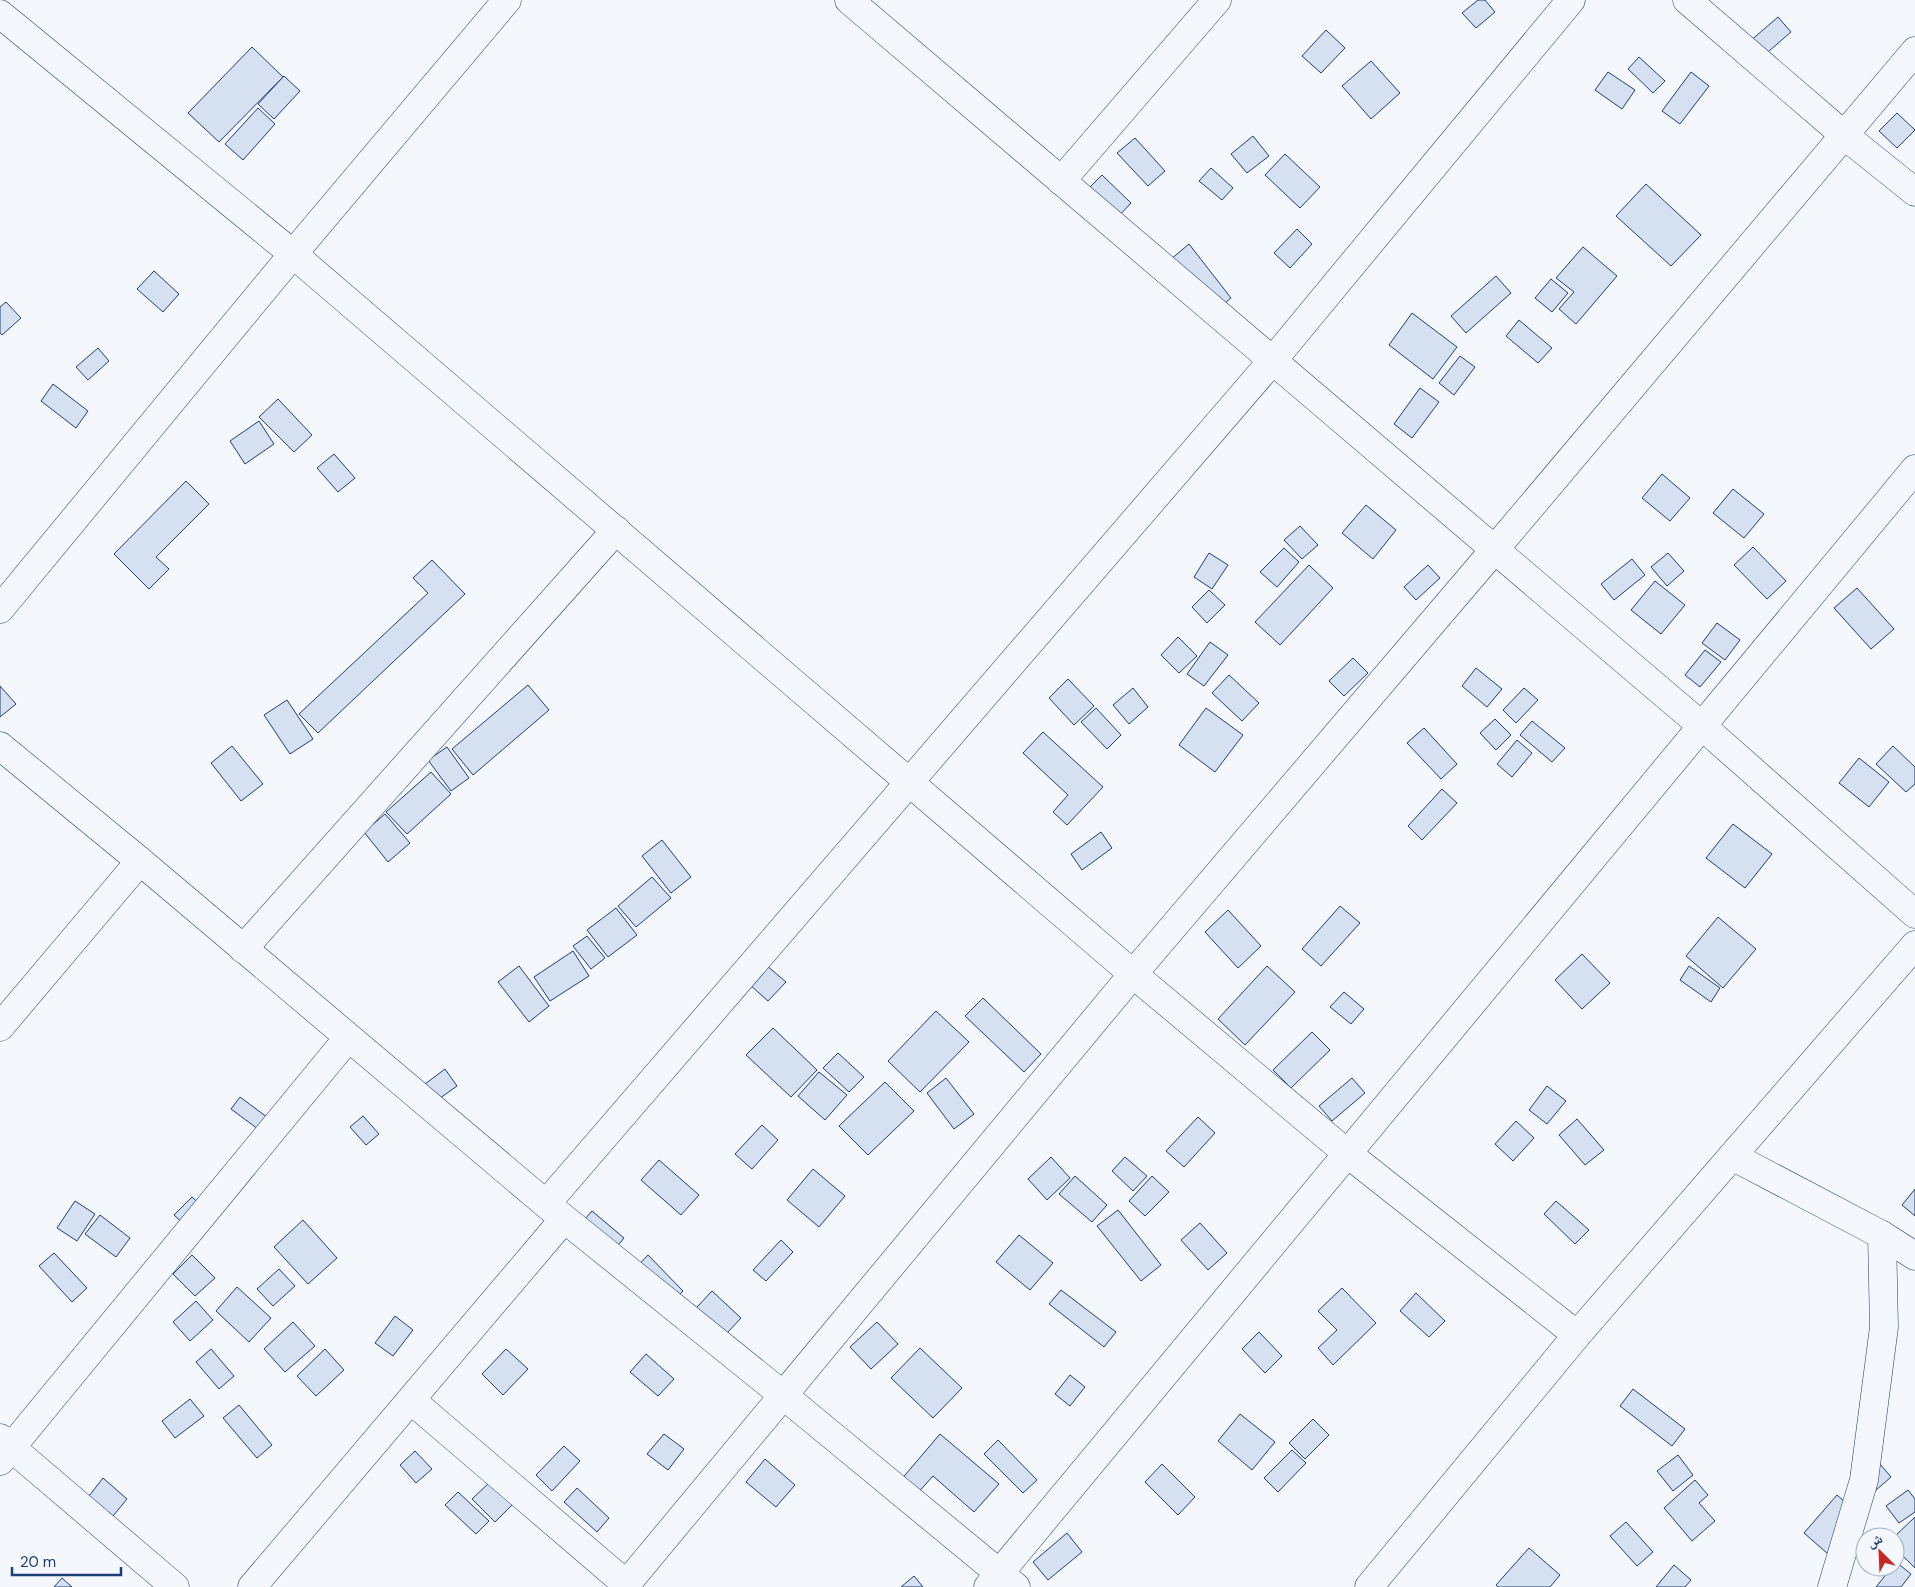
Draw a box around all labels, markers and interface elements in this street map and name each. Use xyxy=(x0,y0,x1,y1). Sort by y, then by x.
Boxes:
north arrow xyxy=(1855,1527,1905,1577)
text: ش xyxy=(1864,1529,1885,1551)
scale bar xyxy=(12,1544,121,1576)
text: 20 m xyxy=(20,1552,56,1572)

